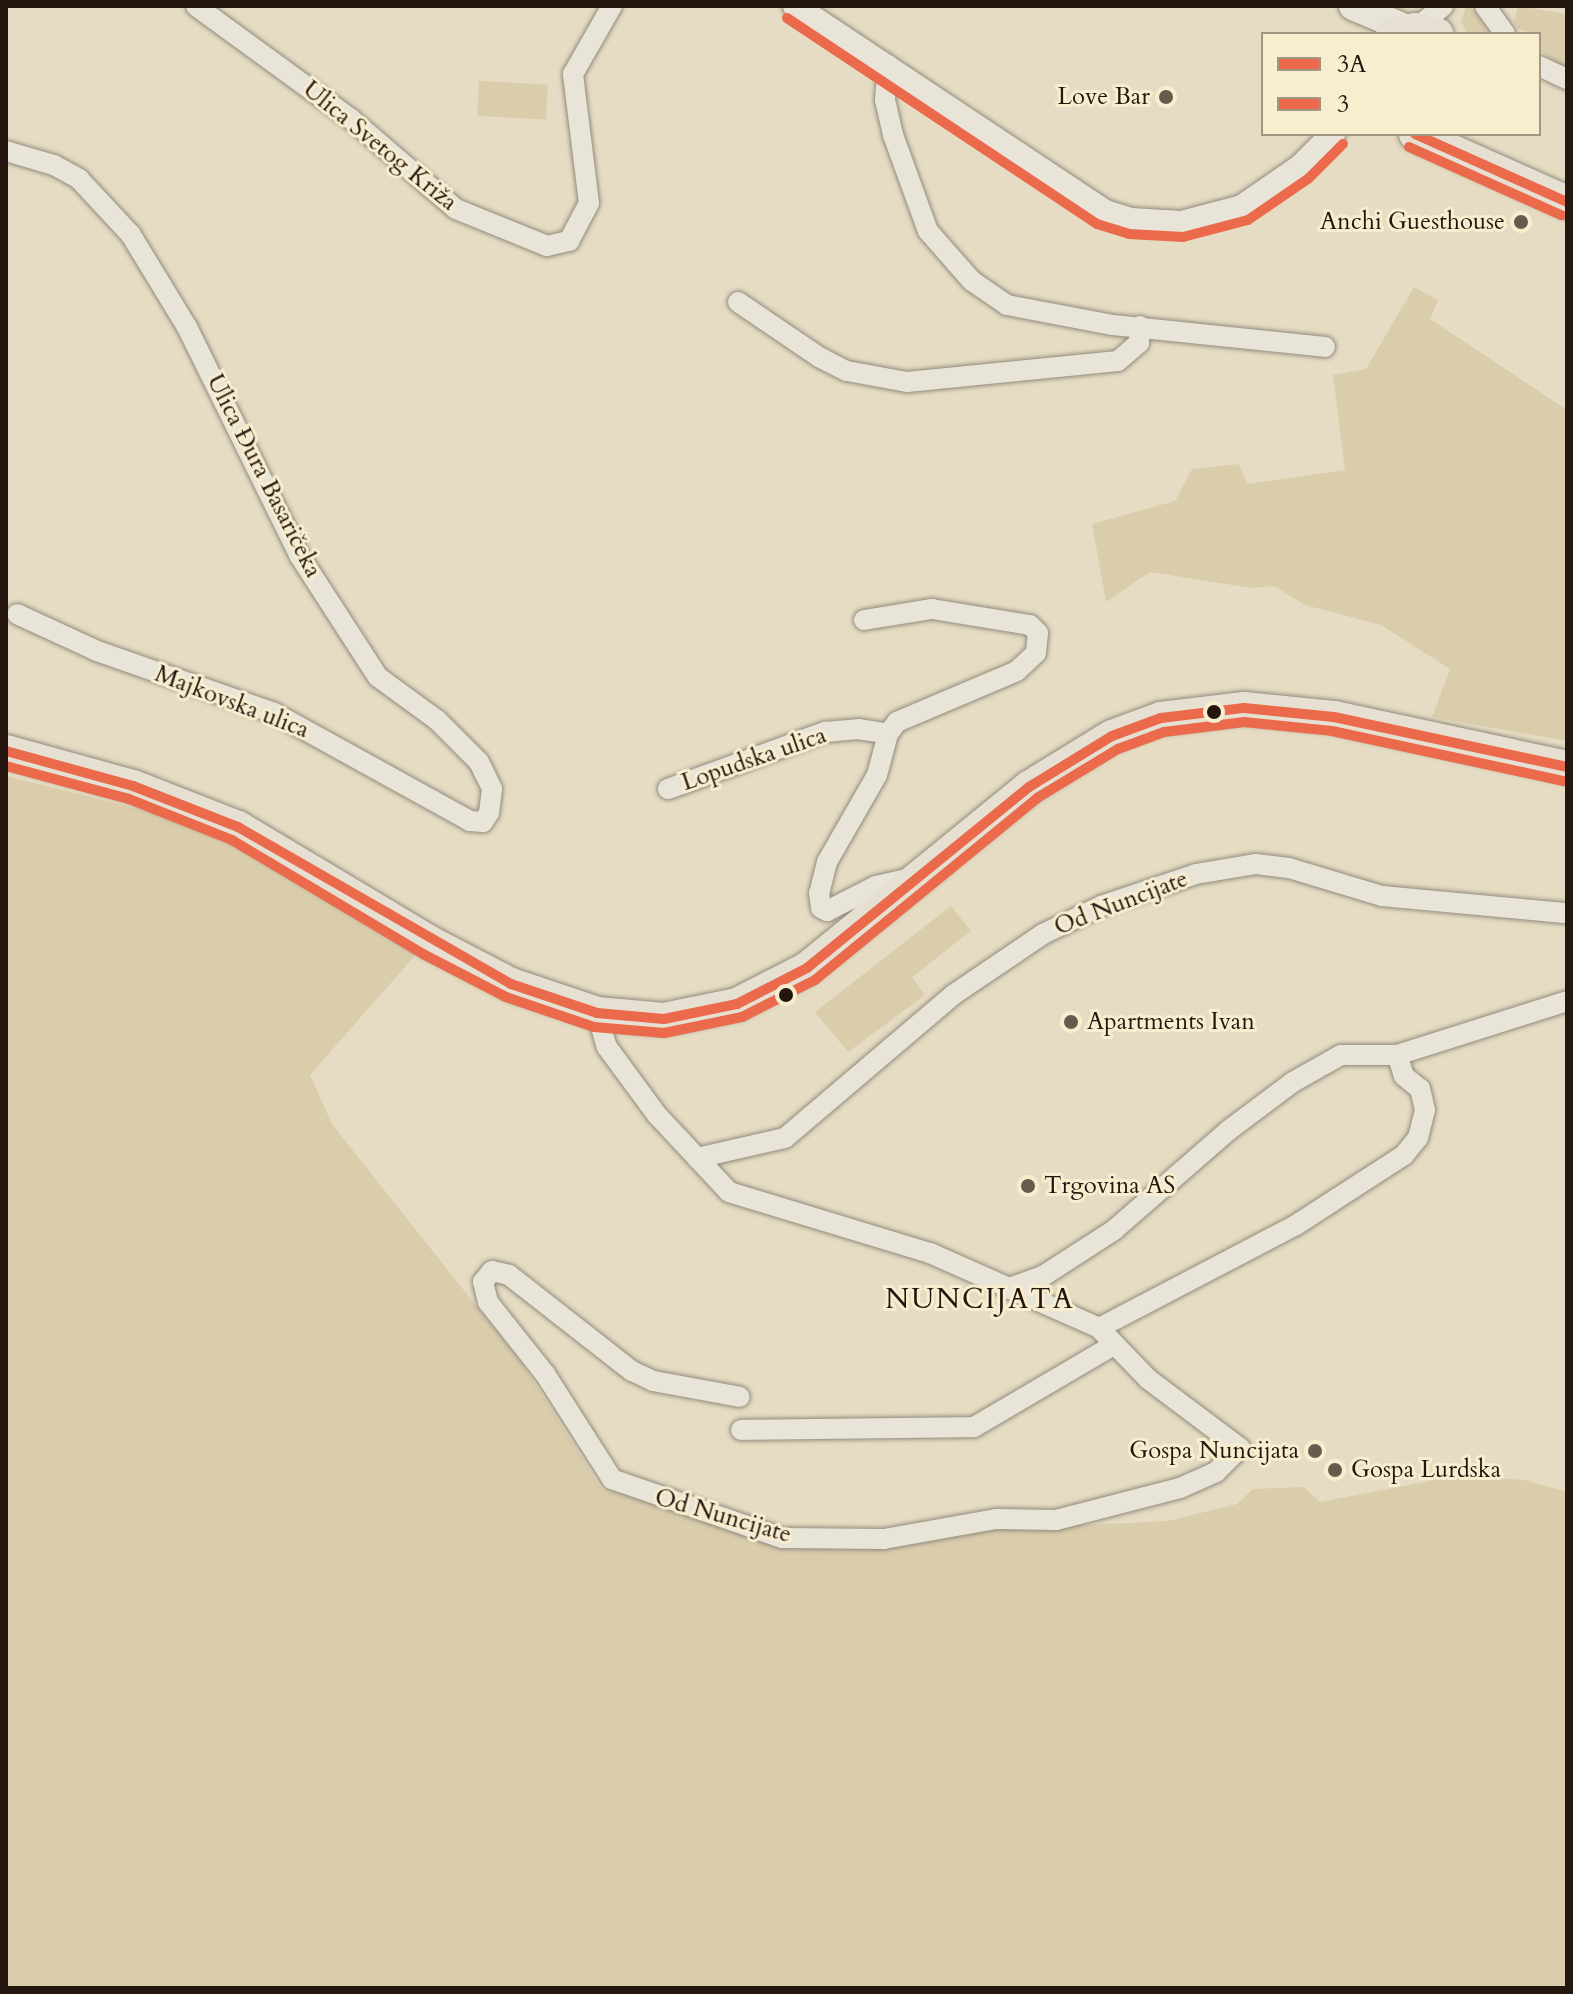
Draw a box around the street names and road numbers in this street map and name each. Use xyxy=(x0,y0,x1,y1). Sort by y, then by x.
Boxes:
street label: Ulica Svetog Križa xyxy=(297,75,463,217)
street label: Ulica Đura Basaričeka xyxy=(200,370,328,582)
street label: Majkovska ulica xyxy=(151,659,313,745)
street label: Lopudska ulica xyxy=(678,721,830,797)
street label: Od Nuncijate xyxy=(1050,864,1192,942)
street label: Od Nuncijate xyxy=(651,1483,795,1549)

